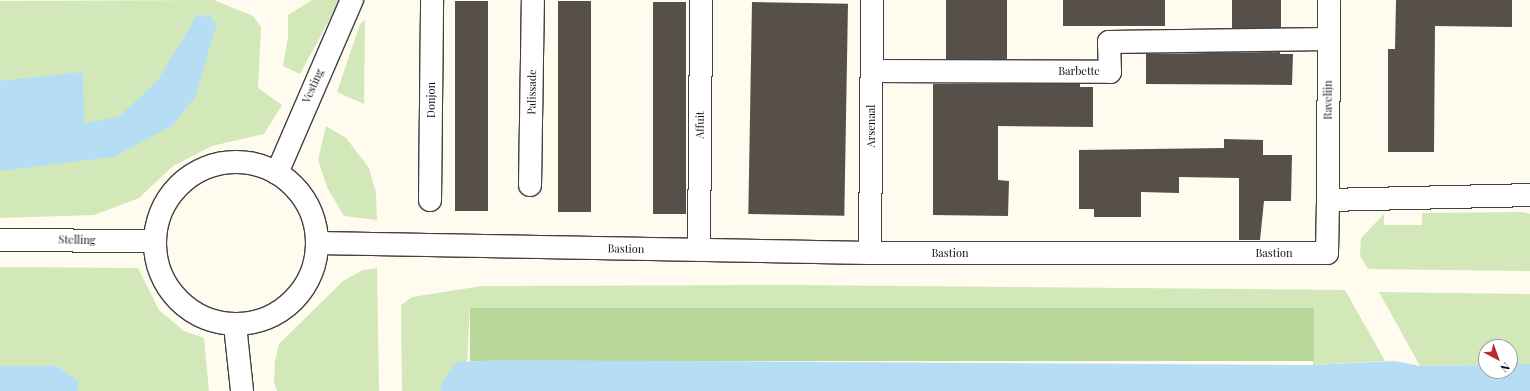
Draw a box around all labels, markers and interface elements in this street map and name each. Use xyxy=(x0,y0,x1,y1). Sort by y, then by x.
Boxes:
street label: Barbette xyxy=(1058,64,1100,78)
street label: Vesting xyxy=(300,67,326,105)
street label: Palissade xyxy=(525,69,539,115)
street label: Ravelijn xyxy=(1321,80,1335,120)
street label: Donjon xyxy=(424,82,438,118)
street label: Arsenaal xyxy=(864,105,878,147)
street label: Affuit xyxy=(693,111,707,139)
street label: Stelling xyxy=(58,233,96,247)
street label: Bastion xyxy=(607,242,645,256)
street label: Bastion xyxy=(932,246,968,260)
street label: Bastion xyxy=(1256,246,1292,260)
north arrow xyxy=(1478,339,1518,379)
text: N xyxy=(1498,359,1513,376)

